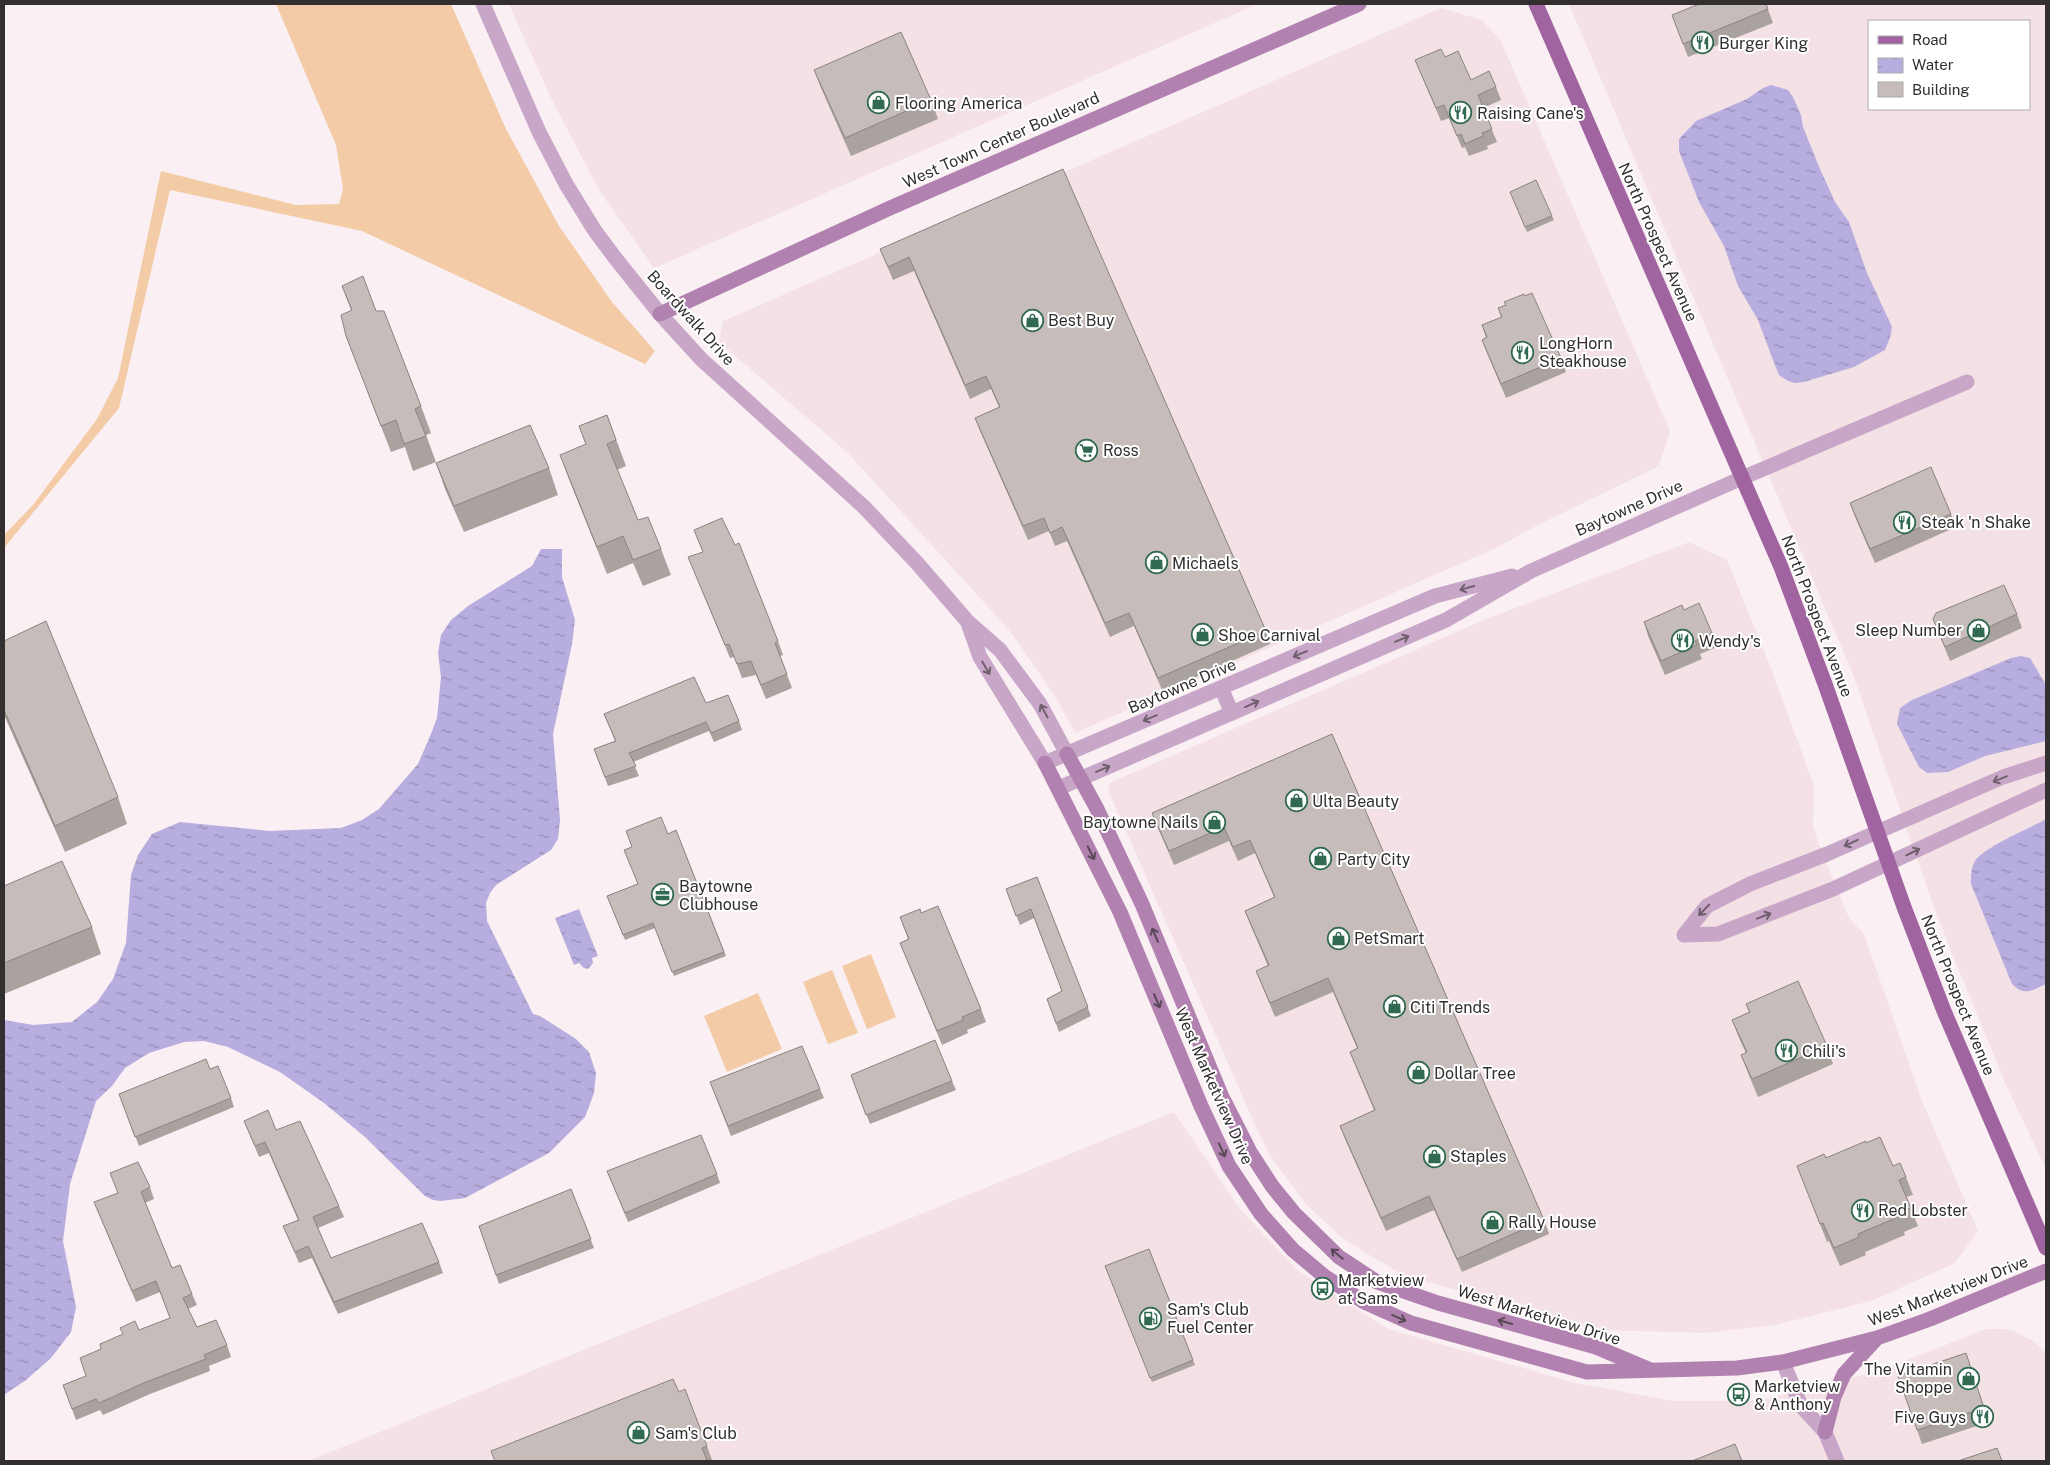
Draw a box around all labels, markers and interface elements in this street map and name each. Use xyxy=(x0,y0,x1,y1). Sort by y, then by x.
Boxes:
legend xyxy=(1868,20,2030,110)
restaurant icon: Burger King xyxy=(1691,31,1715,55)
text: Road xyxy=(1912,31,1948,48)
place label: Burger King xyxy=(1719,34,1808,53)
text: Water xyxy=(1912,56,1954,73)
text: Building xyxy=(1912,81,1970,98)
street label: West Town Center Boulevard xyxy=(900,88,1102,192)
shop icon: Flooring America xyxy=(867,91,891,115)
place label: Flooring America xyxy=(895,94,1022,113)
restaurant icon: Raising Cane's xyxy=(1449,101,1473,125)
place label: Raising Cane's xyxy=(1477,104,1584,123)
street label: North Prospect Avenue xyxy=(1614,160,1702,324)
street label: Boardwalk Drive xyxy=(643,267,739,369)
shop icon: Best Buy xyxy=(1020,308,1044,332)
place label: Best Buy xyxy=(1048,311,1115,330)
place label: LongHorn Steakhouse xyxy=(1539,334,1627,371)
restaurant icon: LongHorn Steakhouse xyxy=(1511,340,1535,364)
supermarket icon: Ross xyxy=(1075,438,1099,462)
place label: Ross xyxy=(1103,441,1139,460)
street label: Baytowne Drive xyxy=(1572,476,1686,540)
restaurant icon: Steak 'n Shake xyxy=(1893,510,1917,534)
place label: Steak 'n Shake xyxy=(1921,513,2031,532)
street label: North Prospect Avenue xyxy=(1777,532,1857,700)
shop icon: Michaels xyxy=(1144,551,1168,575)
place label: Michaels xyxy=(1172,554,1239,573)
one-way arrow xyxy=(1459,584,1475,593)
shop icon: Sleep Number xyxy=(1966,618,1990,642)
place label: Sleep Number xyxy=(1855,621,1962,640)
shop icon: Shoe Carnival xyxy=(1190,623,1214,647)
place label: Shoe Carnival xyxy=(1218,626,1321,645)
restaurant icon: Wendy's xyxy=(1671,629,1695,653)
place label: Wendy's xyxy=(1699,632,1761,651)
one-way arrow xyxy=(1394,634,1409,643)
one-way arrow xyxy=(1293,649,1308,659)
street label: Baytowne Drive xyxy=(1125,655,1239,717)
one-way arrow xyxy=(981,660,991,674)
one-way arrow xyxy=(1244,698,1259,708)
one-way arrow xyxy=(1038,704,1048,719)
one-way arrow xyxy=(1143,714,1158,724)
one-way arrow xyxy=(1096,763,1111,772)
one-way arrow xyxy=(1993,774,2008,784)
shop icon: Ulta Beauty xyxy=(1284,789,1308,813)
place label: Ulta Beauty xyxy=(1312,792,1399,811)
shop icon: Baytowne Nails xyxy=(1202,810,1226,834)
place label: Baytowne Nails xyxy=(1083,813,1198,832)
one-way arrow xyxy=(1844,839,1859,849)
one-way arrow xyxy=(1087,845,1096,860)
shop icon: Party City xyxy=(1309,847,1333,871)
one-way arrow xyxy=(1905,847,1920,856)
place label: Party City xyxy=(1337,850,1411,869)
place label: Baytowne Clubhouse xyxy=(679,877,758,914)
office icon: Baytowne Clubhouse xyxy=(651,883,675,907)
one-way arrow xyxy=(1698,904,1710,917)
one-way arrow xyxy=(1756,911,1771,920)
street label: North Prospect Avenue xyxy=(1917,912,1999,1078)
shop icon: PetSmart xyxy=(1326,926,1350,950)
one-way arrow xyxy=(1149,928,1159,943)
place label: PetSmart xyxy=(1354,929,1425,948)
one-way arrow xyxy=(1153,993,1163,1008)
shop icon: Citi Trends xyxy=(1382,995,1406,1019)
place label: Citi Trends xyxy=(1410,998,1490,1017)
street label: West Marketview Drive xyxy=(1171,1005,1257,1167)
restaurant icon: Chili's xyxy=(1774,1039,1798,1063)
place label: Chili's xyxy=(1802,1042,1846,1061)
shop icon: Dollar Tree xyxy=(1406,1061,1430,1085)
place label: Dollar Tree xyxy=(1434,1064,1516,1083)
one-way arrow xyxy=(1217,1142,1227,1157)
shop icon: Staples xyxy=(1422,1144,1446,1168)
place label: Staples xyxy=(1450,1147,1507,1166)
restaurant icon: Red Lobster xyxy=(1850,1198,1874,1222)
place label: Red Lobster xyxy=(1878,1201,1968,1220)
shop icon: Rally House xyxy=(1480,1210,1504,1234)
place label: Rally House xyxy=(1508,1213,1597,1232)
one-way arrow xyxy=(1331,1249,1344,1260)
street label: West Marketview Drive xyxy=(1865,1252,2031,1330)
place label: Marketview at Sams xyxy=(1338,1271,1425,1308)
bus stop icon: Marketview at Sams xyxy=(1310,1277,1334,1301)
street label: West Marketview Drive xyxy=(1455,1281,1623,1349)
place label: Sam's Club Fuel Center xyxy=(1167,1300,1254,1337)
fuel station icon: Sam's Club Fuel Center xyxy=(1139,1306,1163,1330)
one-way arrow xyxy=(1391,1313,1406,1323)
one-way arrow xyxy=(1497,1316,1513,1326)
place label: The Vitamin Shoppe xyxy=(1864,1360,1952,1397)
shop icon: The Vitamin Shoppe xyxy=(1956,1366,1980,1390)
place label: Marketview & Anthony xyxy=(1754,1377,1841,1414)
bus stop icon: Marketview & Anthony xyxy=(1726,1383,1750,1407)
restaurant icon: Five Guys xyxy=(1970,1405,1994,1429)
place label: Five Guys xyxy=(1894,1408,1966,1427)
shop icon: Sam's Club xyxy=(627,1421,651,1445)
place label: Sam's Club xyxy=(655,1424,737,1443)

